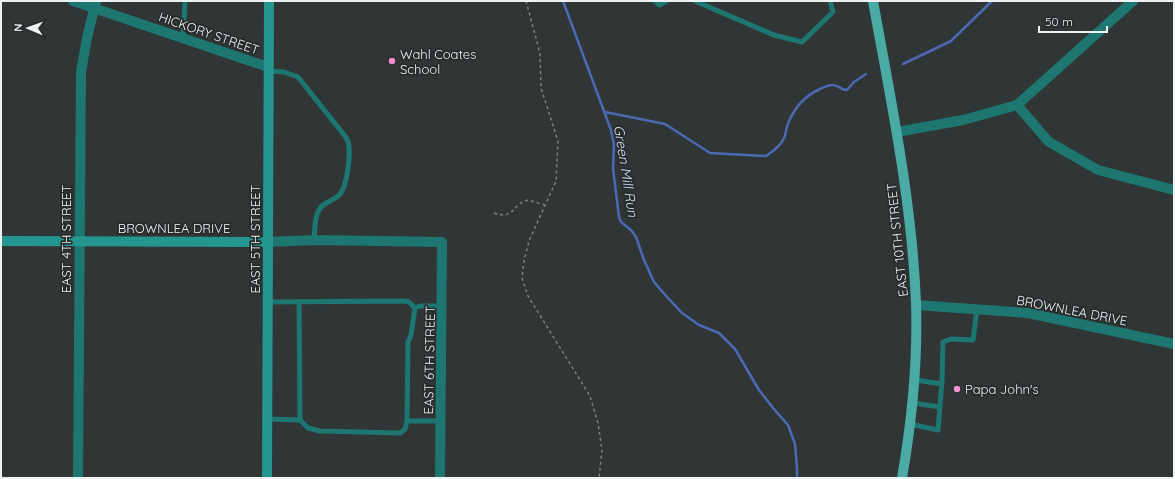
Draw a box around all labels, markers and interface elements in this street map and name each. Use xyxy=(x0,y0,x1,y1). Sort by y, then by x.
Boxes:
north arrow xyxy=(8,8,48,48)
street label: HICKORY STREET xyxy=(157,8,261,58)
scale bar xyxy=(1039,8,1107,34)
text: 50 m xyxy=(1045,14,1073,29)
text: N xyxy=(11,23,25,32)
place label: Wahl Coates School xyxy=(400,46,476,77)
marker: Wahl Coates School xyxy=(387,56,397,66)
water label: Green Mill Run xyxy=(610,124,642,219)
street label: EAST 10TH STREET xyxy=(883,182,911,298)
street label: EAST 5TH STREET xyxy=(247,184,263,293)
street label: EAST 4TH STREET xyxy=(58,185,74,293)
street label: BROWNLEA DRIVE xyxy=(118,220,230,236)
street label: BROWNLEA DRIVE xyxy=(1015,291,1129,329)
street label: EAST 6TH STREET xyxy=(420,305,438,415)
place label: Papa John's xyxy=(965,381,1039,397)
marker: Papa John's xyxy=(952,384,962,394)

